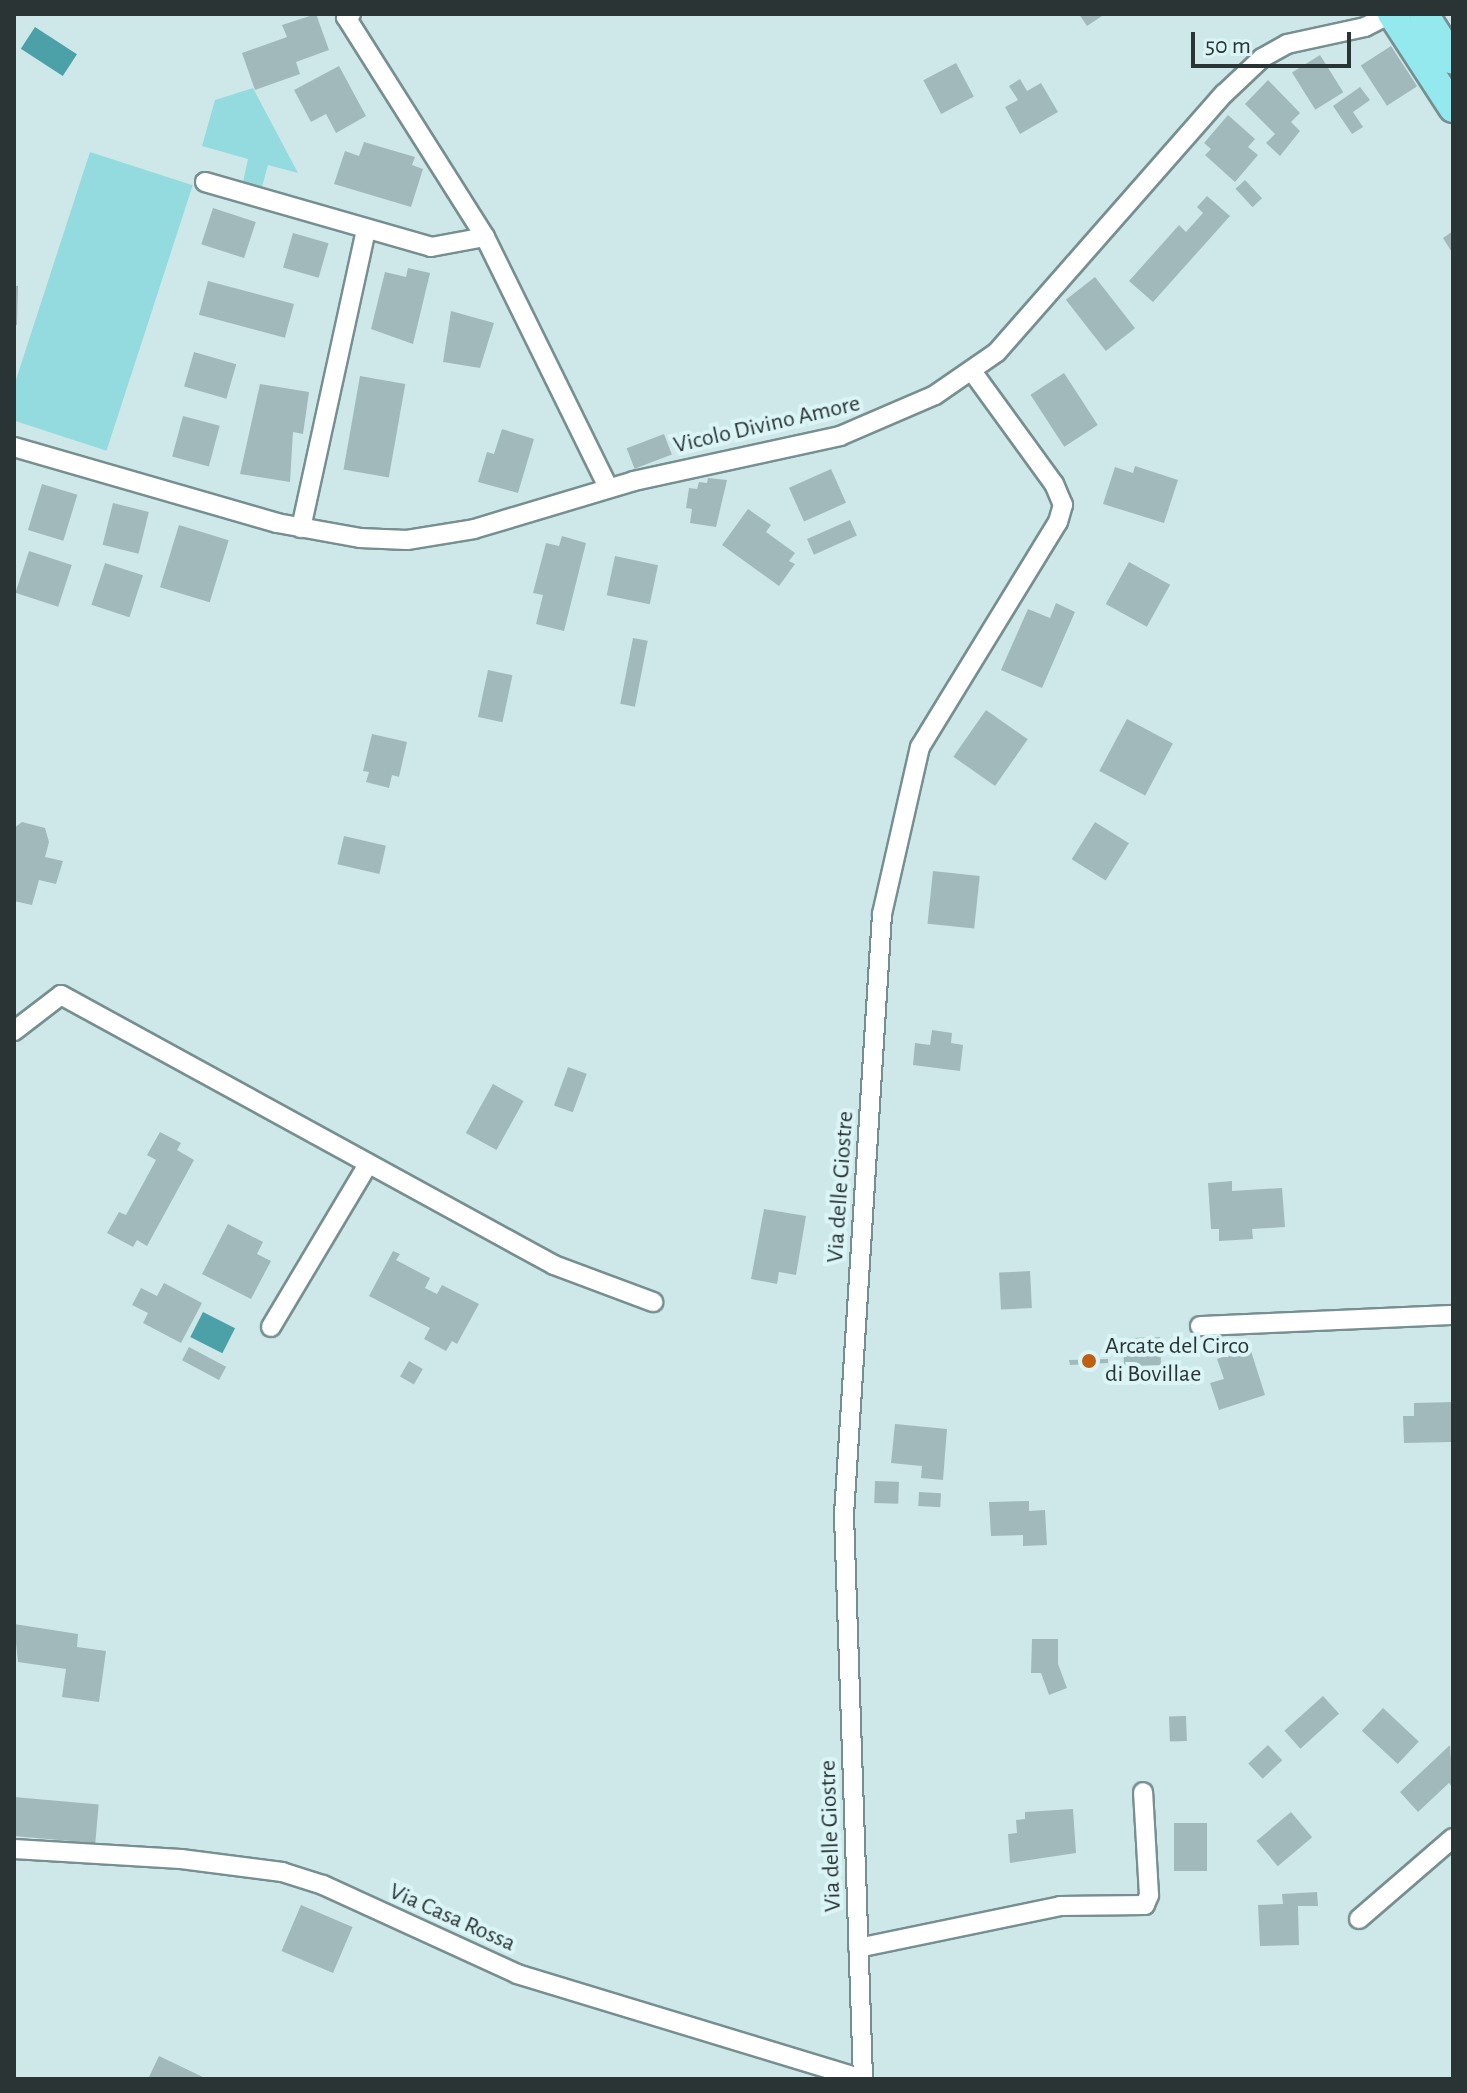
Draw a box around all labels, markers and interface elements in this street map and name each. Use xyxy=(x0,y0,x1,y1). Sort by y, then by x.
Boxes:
scale bar xyxy=(1195,16,1355,66)
text: 50 m xyxy=(1205,34,1251,58)
street label: Vicolo Divino Amore xyxy=(671,390,863,460)
street label: Via delle Giostre xyxy=(821,1110,861,1264)
place label: Arcate del Circo di Bovillae xyxy=(1105,1333,1249,1389)
marker: Arcate del Circo di Bovillae xyxy=(1080,1352,1098,1370)
street label: Via delle Giostre xyxy=(814,1759,848,1913)
street label: Via Casa Rossa xyxy=(384,1877,520,1959)

